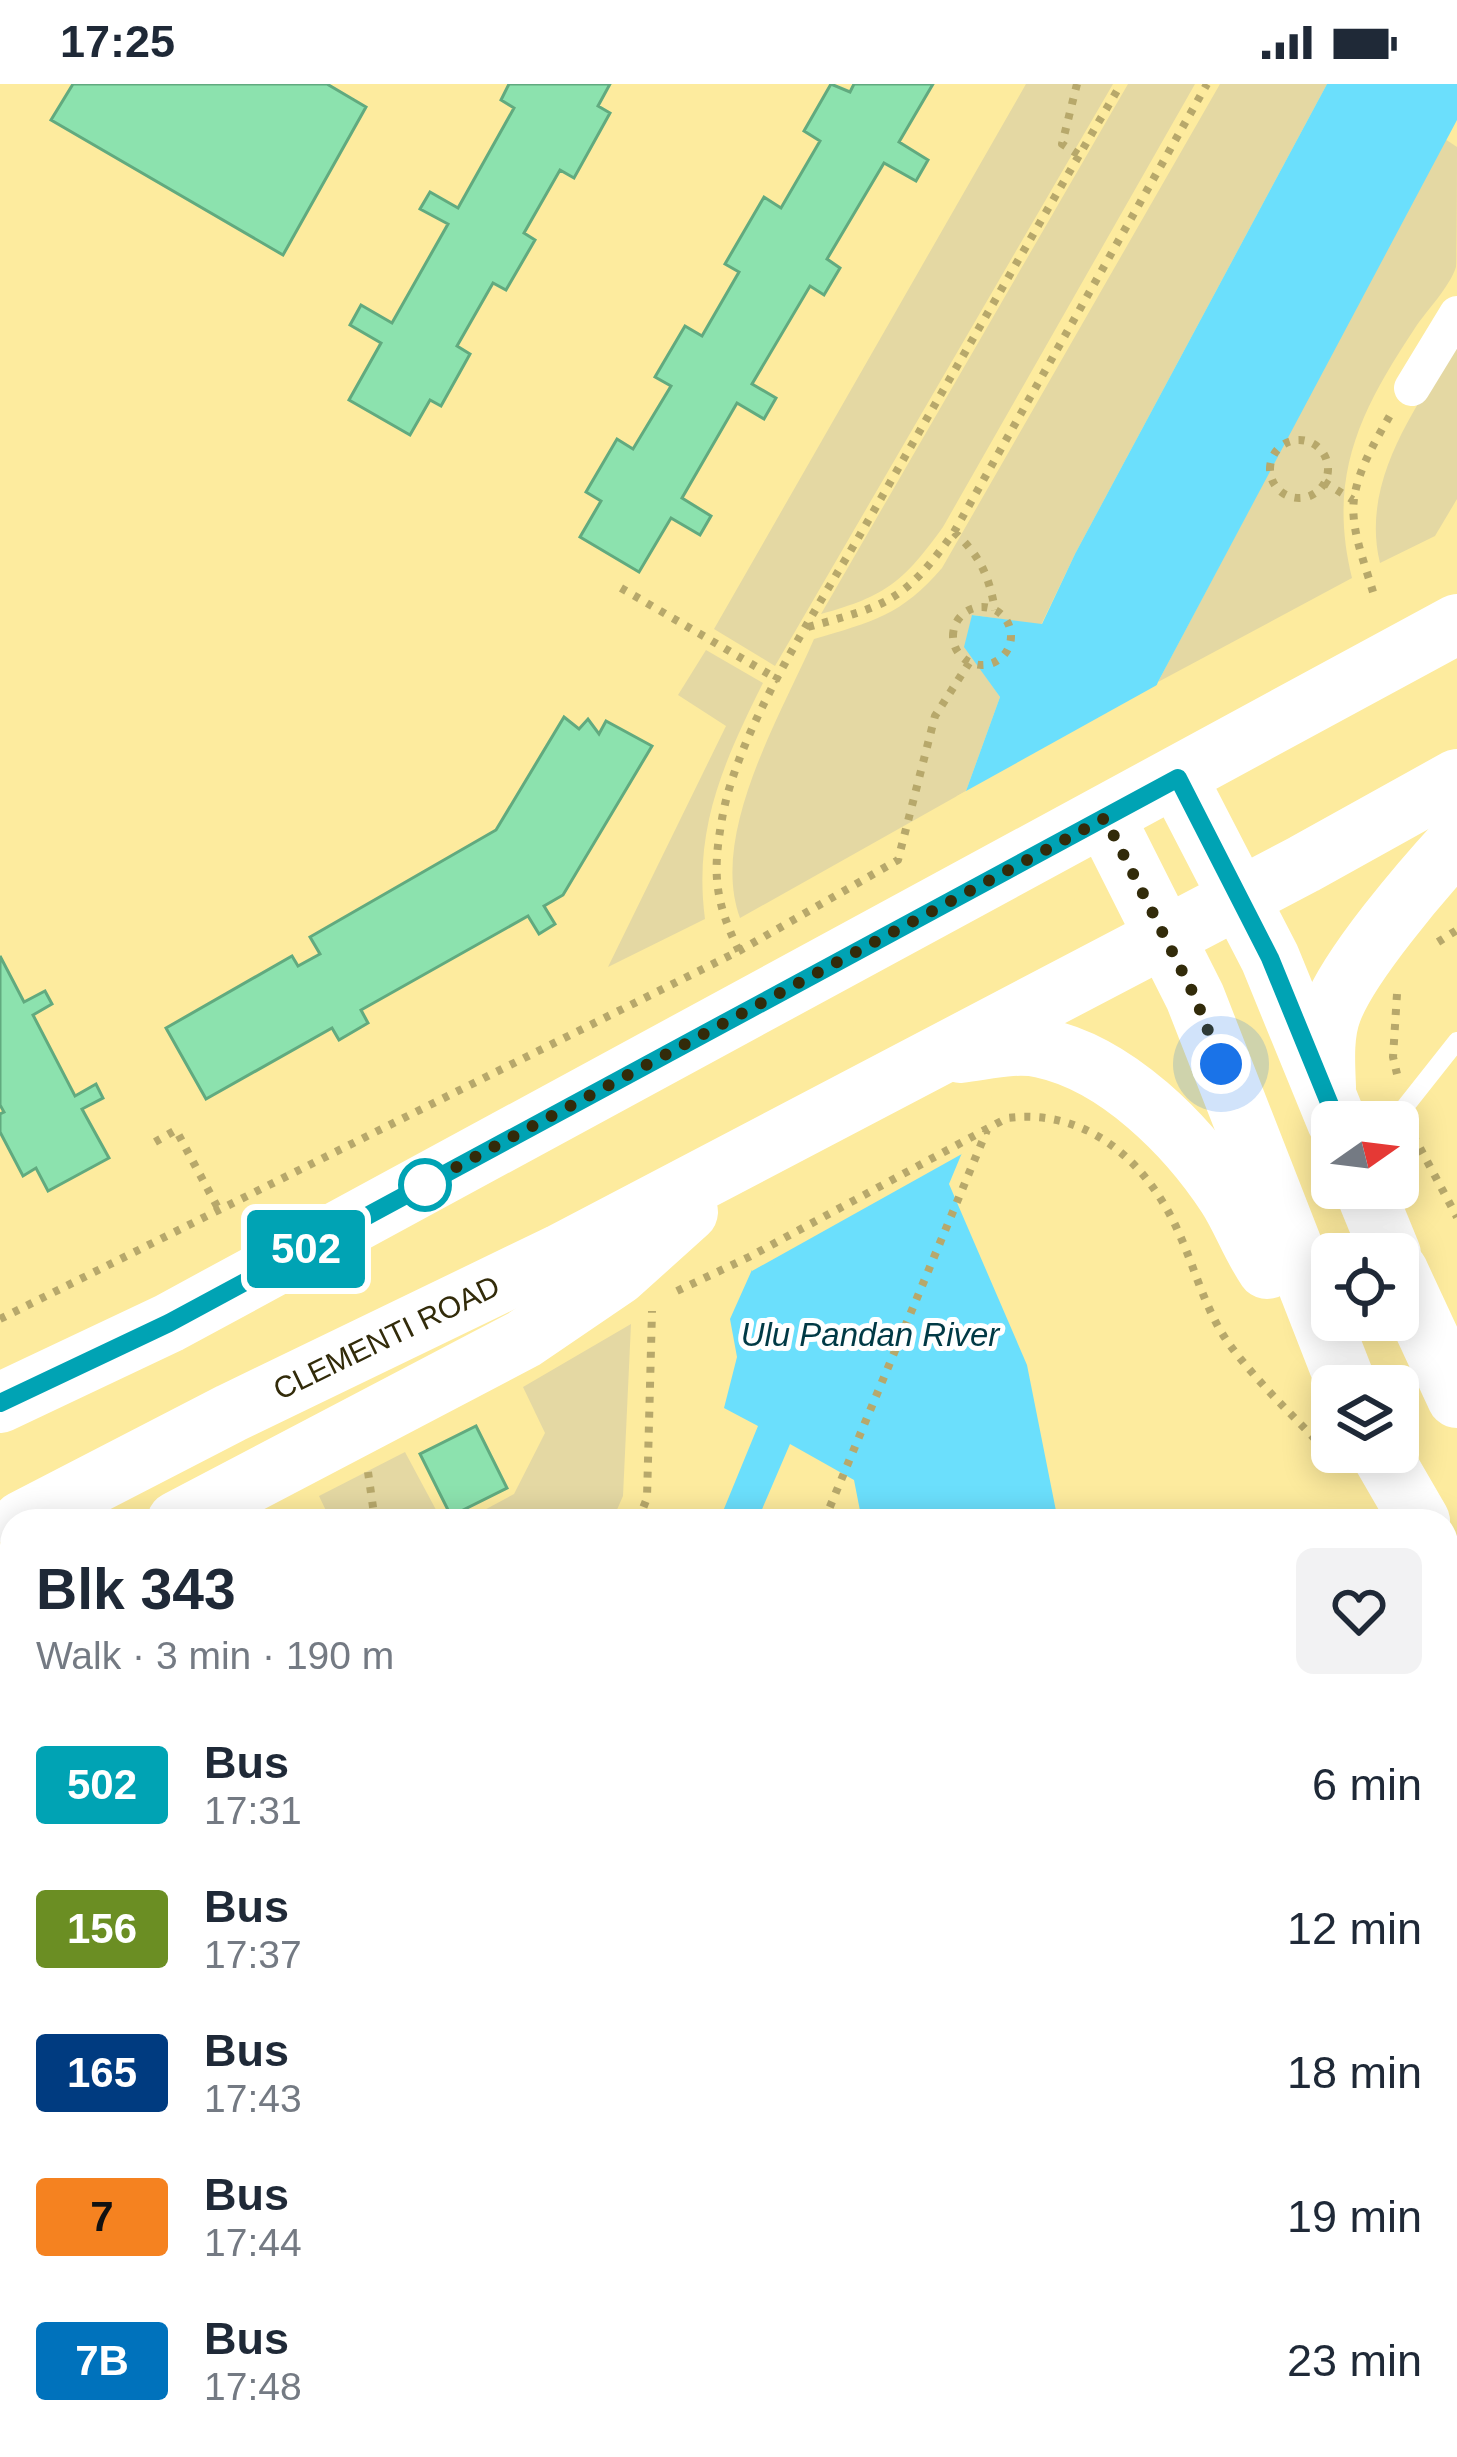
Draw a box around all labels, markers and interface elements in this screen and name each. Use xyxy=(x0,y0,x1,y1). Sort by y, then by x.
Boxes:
text: 17:25 xyxy=(60,16,175,67)
your location xyxy=(1191,1034,1251,1094)
north arrow xyxy=(1311,1101,1419,1209)
map controls xyxy=(1311,1101,1419,1473)
unlabelled marker xyxy=(400,1160,450,1210)
line badge: 502 xyxy=(237,1210,375,1288)
text: 502 xyxy=(271,1225,341,1272)
button: locate xyxy=(1311,1233,1419,1341)
street label: CLEMENTI ROAD xyxy=(268,1269,505,1406)
water label: Ulu Pandan River xyxy=(741,1316,1001,1353)
button: layers xyxy=(1311,1365,1419,1473)
button: heart xyxy=(1296,1548,1422,1674)
text: Blk 343 xyxy=(36,1557,236,1621)
text: Walk · 3 min · 190 m xyxy=(36,1634,394,1677)
text: Bus xyxy=(204,1737,289,1788)
text: 6 min xyxy=(1312,1759,1422,1810)
text: 502 xyxy=(67,1761,137,1808)
text: 17:31 xyxy=(204,1789,302,1832)
text: Bus xyxy=(204,1881,289,1932)
text: 12 min xyxy=(1287,1903,1422,1954)
text: 156 xyxy=(67,1905,137,1952)
text: 17:37 xyxy=(204,1933,302,1976)
text: Bus xyxy=(204,2025,289,2076)
text: 18 min xyxy=(1287,2047,1422,2098)
text: 165 xyxy=(67,2049,137,2096)
text: 17:43 xyxy=(204,2077,302,2120)
text: Bus xyxy=(204,2169,289,2220)
text: 19 min xyxy=(1287,2191,1422,2242)
text: 7 xyxy=(90,2193,114,2240)
text: 17:44 xyxy=(204,2221,302,2264)
text: Bus xyxy=(204,2313,289,2364)
text: 23 min xyxy=(1287,2335,1422,2386)
text: 7B xyxy=(75,2337,129,2384)
text: 17:48 xyxy=(204,2365,302,2408)

